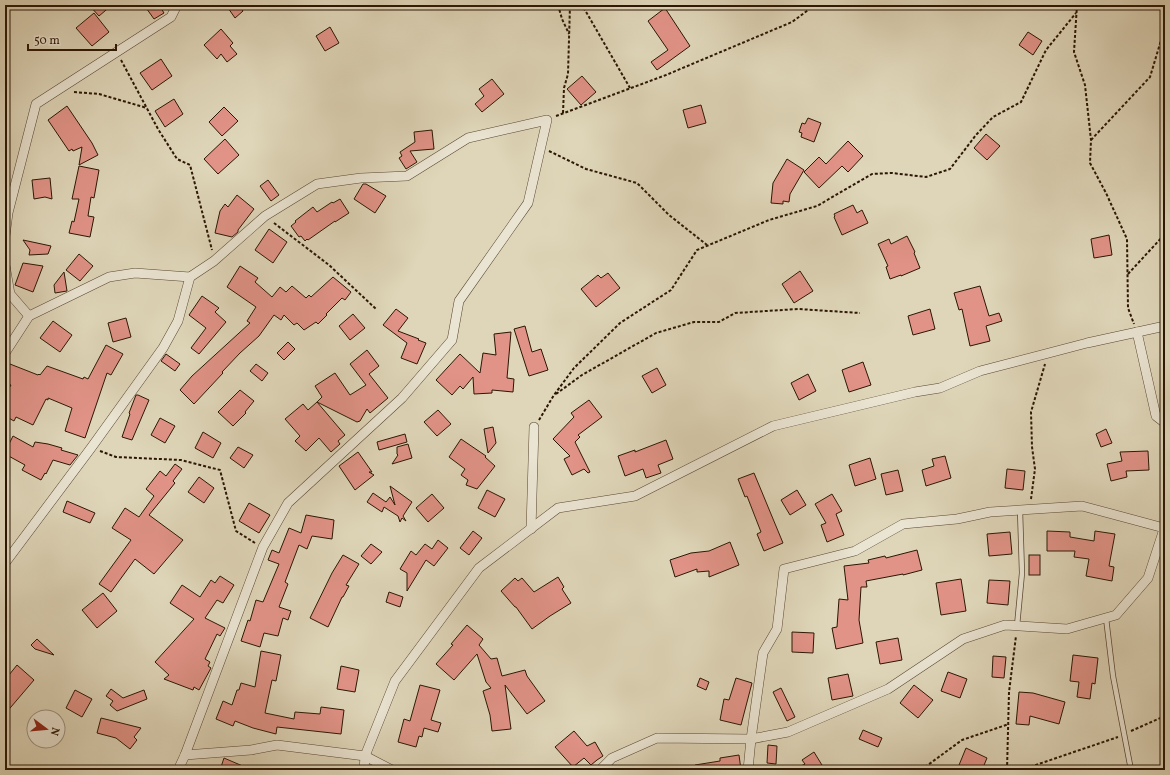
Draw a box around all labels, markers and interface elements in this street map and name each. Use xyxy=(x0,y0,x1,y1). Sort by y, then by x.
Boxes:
scale bar xyxy=(28,26,116,52)
text: 50 m xyxy=(34,33,60,49)
north arrow xyxy=(26,709,66,749)
text: N xyxy=(46,725,62,737)

